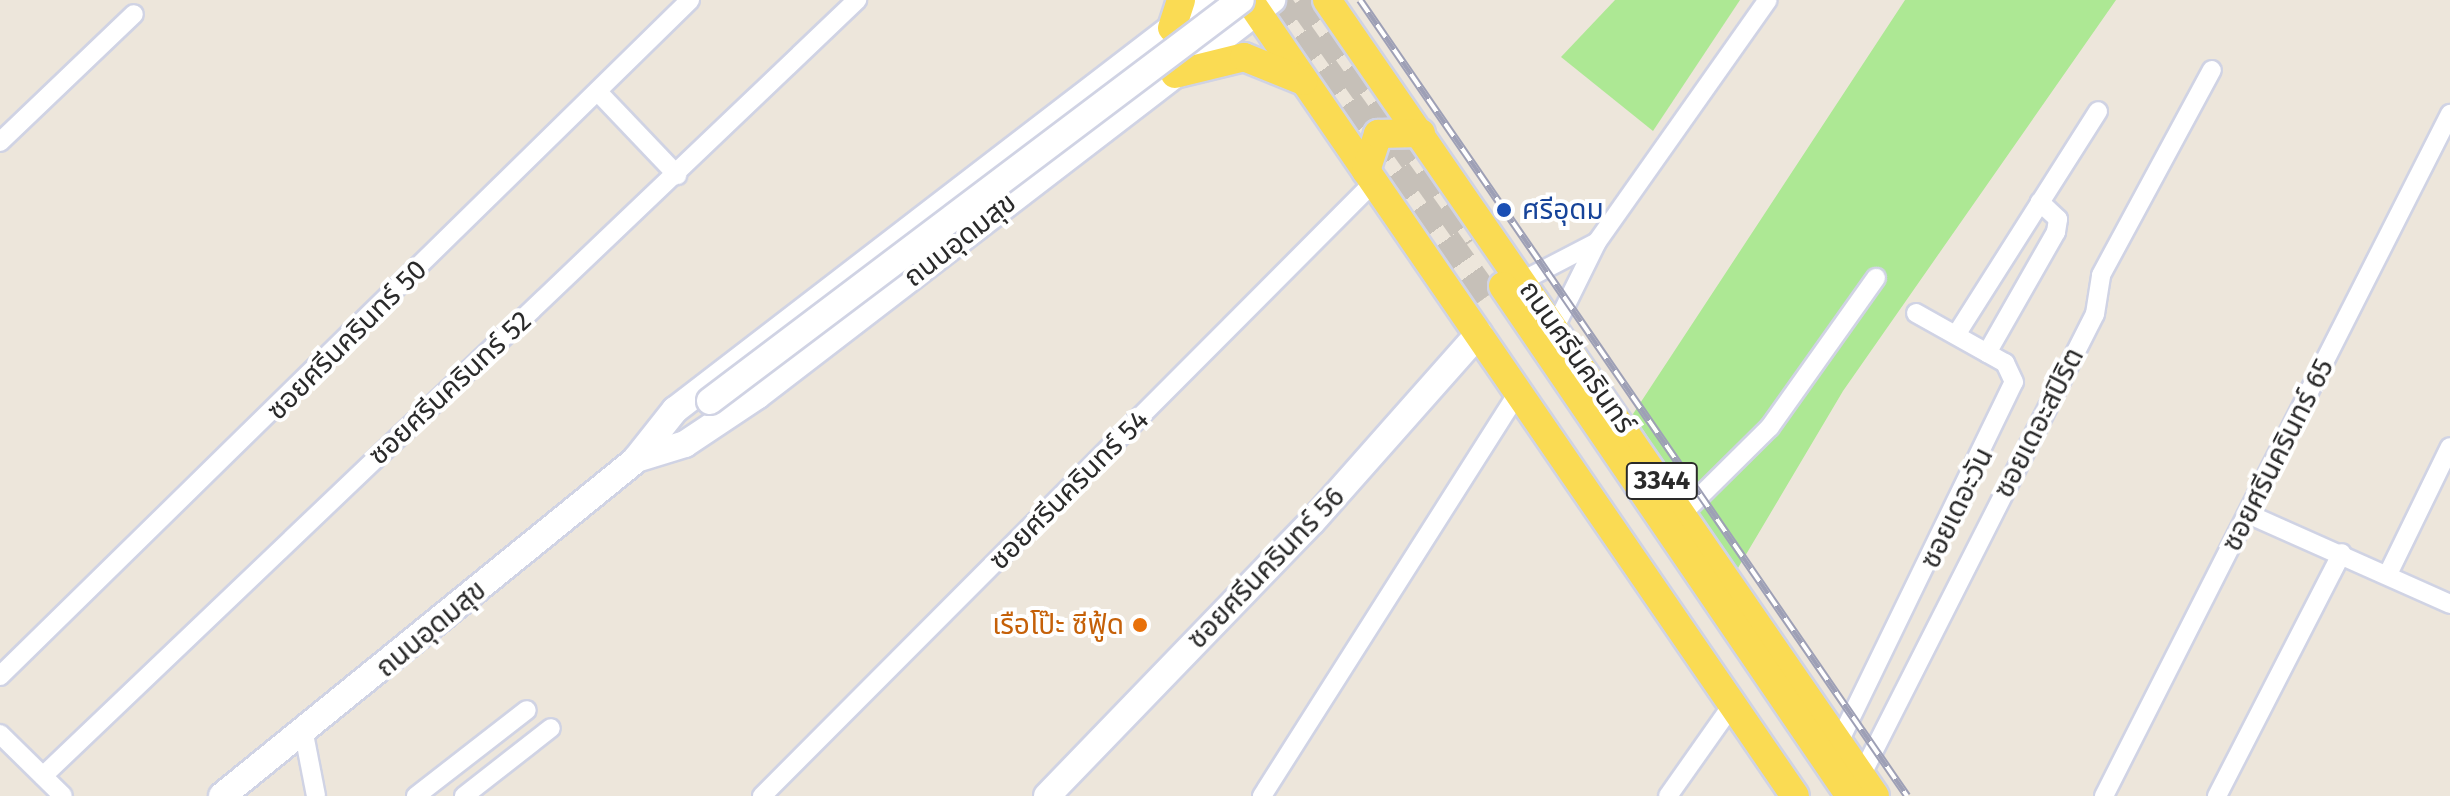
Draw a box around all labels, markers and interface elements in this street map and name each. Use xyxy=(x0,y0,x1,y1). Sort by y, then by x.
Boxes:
street label: ถนนอุดมสุข xyxy=(897,186,1023,294)
place label: ศรีอุดม xyxy=(1522,193,1604,227)
marker: ศรีอุดม xyxy=(1493,199,1515,221)
street label: ซอยศรีนครินทร์ 50 xyxy=(260,253,434,427)
street label: ถนนศรีนครินทร์ xyxy=(1512,274,1642,440)
street label: ซอยศรีนครินทร์ 52 xyxy=(362,304,538,472)
street label: ซอยเดอะสปิริต xyxy=(1987,343,2091,503)
street label: ซอยศรีนครินทร์ 65 xyxy=(2215,353,2341,557)
street label: ซอยศรีนครินทร์ 54 xyxy=(982,403,1156,577)
street label: ซอยเดอะวัน xyxy=(1913,442,2001,574)
road number: 3344 xyxy=(1624,459,1700,503)
street label: ซอยศรีนครินทร์ 56 xyxy=(1180,480,1352,656)
street label: ถนนอุดมสุข xyxy=(369,573,493,685)
place label: เรือโป๊ะ ซีฟู้ด xyxy=(992,608,1124,642)
marker: เรือโป๊ะ ซีฟู้ด xyxy=(1131,616,1149,634)

